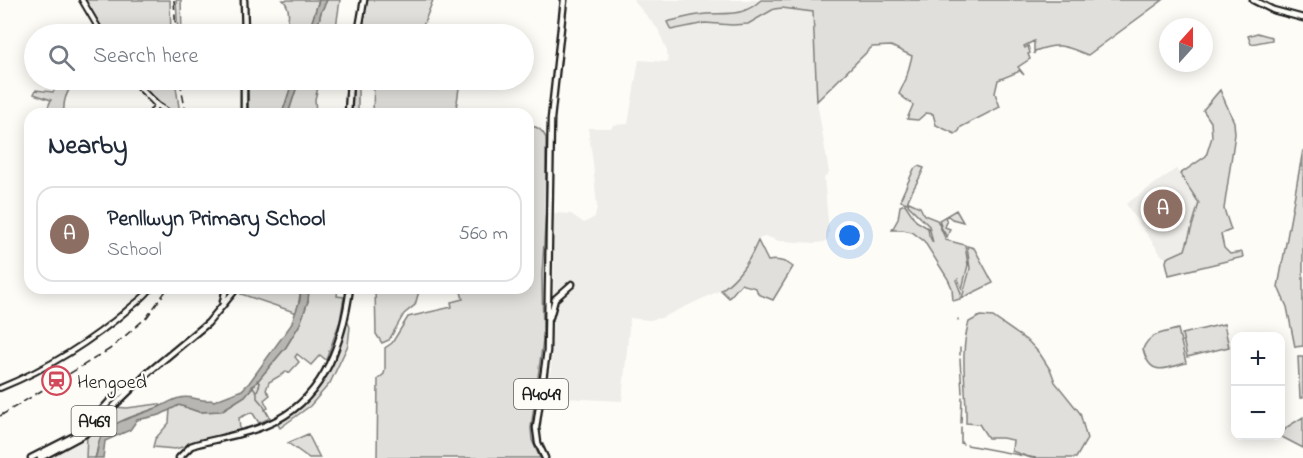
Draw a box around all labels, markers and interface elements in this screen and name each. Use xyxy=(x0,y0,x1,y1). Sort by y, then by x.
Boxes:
north arrow xyxy=(1159,18,1213,72)
search box xyxy=(24,24,534,90)
icon: search xyxy=(45,41,78,74)
text: Search here xyxy=(93,41,198,73)
text: Nearby xyxy=(48,128,127,166)
pin: A xyxy=(1144,186,1182,232)
text: Penllwyn Primary School xyxy=(107,204,325,236)
text: A xyxy=(63,220,76,249)
text: 560 m xyxy=(459,220,508,249)
your location xyxy=(835,221,864,250)
text: School xyxy=(107,236,162,265)
map controls xyxy=(1231,332,1285,440)
button: + xyxy=(1231,332,1285,386)
station icon: Hengoed xyxy=(40,365,72,397)
place label: Hengoed xyxy=(77,369,147,399)
road number: A4049 xyxy=(514,379,568,409)
button: − xyxy=(1231,386,1285,440)
road number: A469 xyxy=(72,406,116,436)

